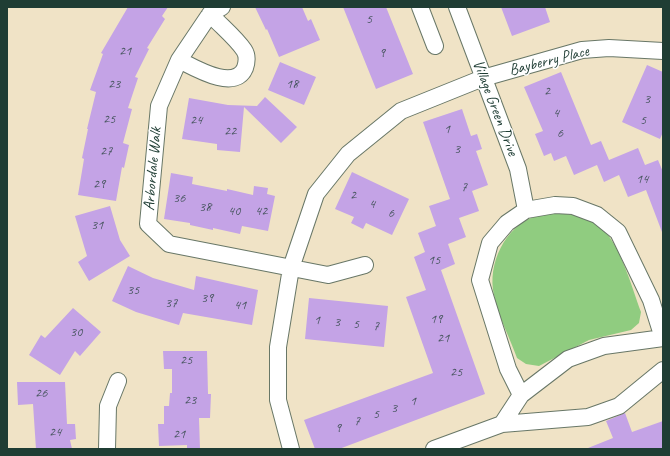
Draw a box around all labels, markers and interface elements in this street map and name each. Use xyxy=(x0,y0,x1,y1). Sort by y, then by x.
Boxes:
house number: 5 xyxy=(366,11,372,27)
street label: Bayberry Place xyxy=(507,42,591,80)
house number: 21 xyxy=(119,43,131,59)
house number: 9 xyxy=(379,45,385,61)
street label: Village Green Drive xyxy=(468,57,522,159)
house number: 23 xyxy=(108,76,120,92)
house number: 18 xyxy=(286,76,298,92)
house number: 2 xyxy=(544,83,550,99)
house number: 3 xyxy=(644,91,650,107)
house number: 4 xyxy=(553,105,559,121)
house number: 25 xyxy=(103,111,115,127)
house number: 24 xyxy=(190,112,202,128)
house number: 5 xyxy=(640,112,646,128)
house number: 1 xyxy=(444,121,450,137)
house number: 22 xyxy=(224,123,236,139)
house number: 6 xyxy=(557,125,563,141)
street label: Arbordale Walk xyxy=(140,127,166,211)
house number: 3 xyxy=(454,141,460,157)
house number: 27 xyxy=(100,143,112,159)
house number: 14 xyxy=(636,171,648,187)
house number: 29 xyxy=(93,176,105,192)
house number: 7 xyxy=(461,179,467,195)
house number: 2 xyxy=(350,187,356,203)
house number: 36 xyxy=(173,190,185,206)
house number: 4 xyxy=(369,196,375,212)
house number: 38 xyxy=(199,199,211,215)
house number: 40 xyxy=(228,203,240,219)
house number: 42 xyxy=(255,203,267,219)
house number: 6 xyxy=(388,205,394,221)
house number: 31 xyxy=(91,217,103,233)
house number: 15 xyxy=(428,252,440,268)
house number: 35 xyxy=(127,282,139,298)
house number: 39 xyxy=(201,290,213,306)
house number: 37 xyxy=(165,295,177,311)
house number: 41 xyxy=(234,297,246,313)
house number: 19 xyxy=(430,311,442,327)
house number: 1 xyxy=(314,312,320,328)
house number: 3 xyxy=(334,314,340,330)
house number: 5 xyxy=(353,316,359,332)
house number: 7 xyxy=(373,318,379,334)
house number: 30 xyxy=(70,324,82,340)
house number: 21 xyxy=(437,330,449,346)
house number: 25 xyxy=(180,352,192,368)
house number: 25 xyxy=(450,364,462,380)
house number: 26 xyxy=(35,385,47,401)
house number: 23 xyxy=(184,392,196,408)
house number: 1 xyxy=(410,393,416,409)
house number: 3 xyxy=(391,400,397,416)
house number: 5 xyxy=(373,406,379,422)
house number: 7 xyxy=(354,413,360,429)
house number: 9 xyxy=(335,420,341,436)
house number: 24 xyxy=(49,424,61,440)
house number: 21 xyxy=(173,426,185,442)

